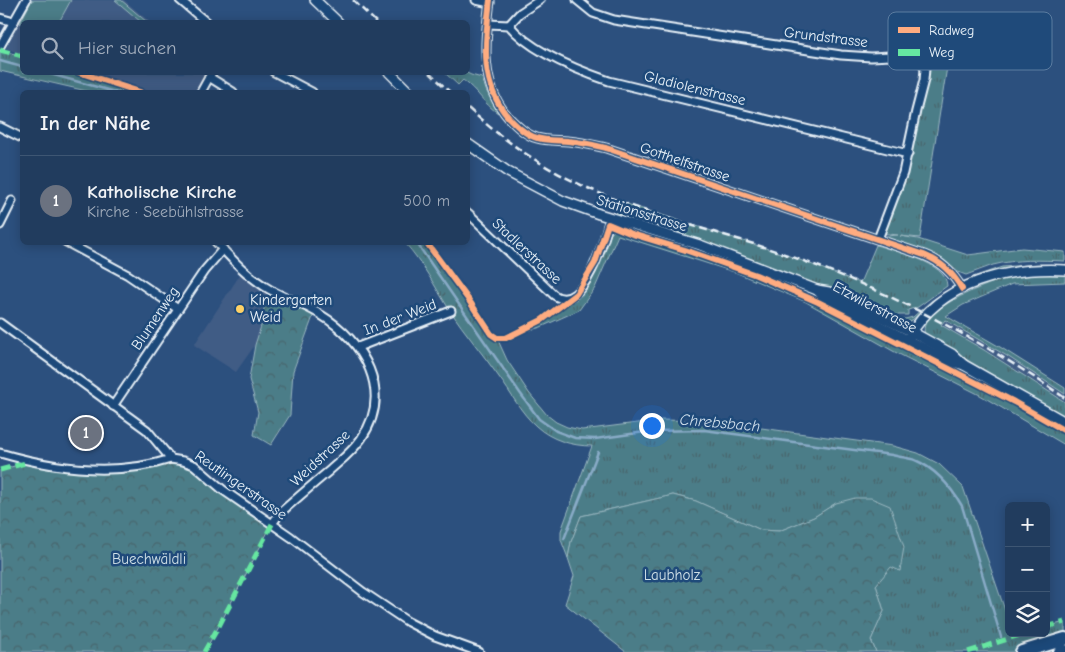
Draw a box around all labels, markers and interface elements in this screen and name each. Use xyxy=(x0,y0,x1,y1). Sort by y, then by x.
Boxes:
legend xyxy=(888,12,1052,70)
search box xyxy=(20,20,470,75)
text: Radweg xyxy=(929,22,974,39)
street label: Grundstrasse xyxy=(783,23,870,51)
icon: search xyxy=(38,34,66,62)
text: Hier suchen xyxy=(78,37,176,59)
text: Weg xyxy=(929,44,955,61)
street label: Gladiolenstrasse xyxy=(642,67,748,109)
text: In der Nähe xyxy=(40,111,150,135)
street label: Gotthelfstrasse xyxy=(638,138,733,186)
text: Katholische Kirche xyxy=(87,181,236,203)
street label: Stationsstrasse xyxy=(594,191,690,235)
text: 1 xyxy=(53,192,59,210)
text: 500 m xyxy=(403,192,450,210)
text: Kirche · Seebühlstrasse xyxy=(87,203,244,221)
street label: Stadlerstrasse xyxy=(489,214,566,288)
street label: Etzwilerstrasse xyxy=(830,277,921,337)
street label: Blumenweg xyxy=(127,283,183,353)
place label: Kindergarten Weid xyxy=(250,291,332,326)
street label: In der Weid xyxy=(361,295,439,339)
marker: Kindergarten Weid xyxy=(234,303,246,315)
water label: Chrebsbach xyxy=(679,411,761,435)
your location xyxy=(639,413,665,439)
pin: 1 xyxy=(70,414,102,452)
street label: Weidstrasse xyxy=(287,426,354,490)
street label: Reutlingerstrasse xyxy=(191,447,291,524)
map controls xyxy=(1005,502,1050,637)
button: + xyxy=(1005,502,1050,547)
button: − xyxy=(1005,547,1050,592)
park label: Buechwäldli xyxy=(112,550,186,568)
park label: Laubholz xyxy=(644,566,701,584)
button: layers xyxy=(1005,592,1050,637)

